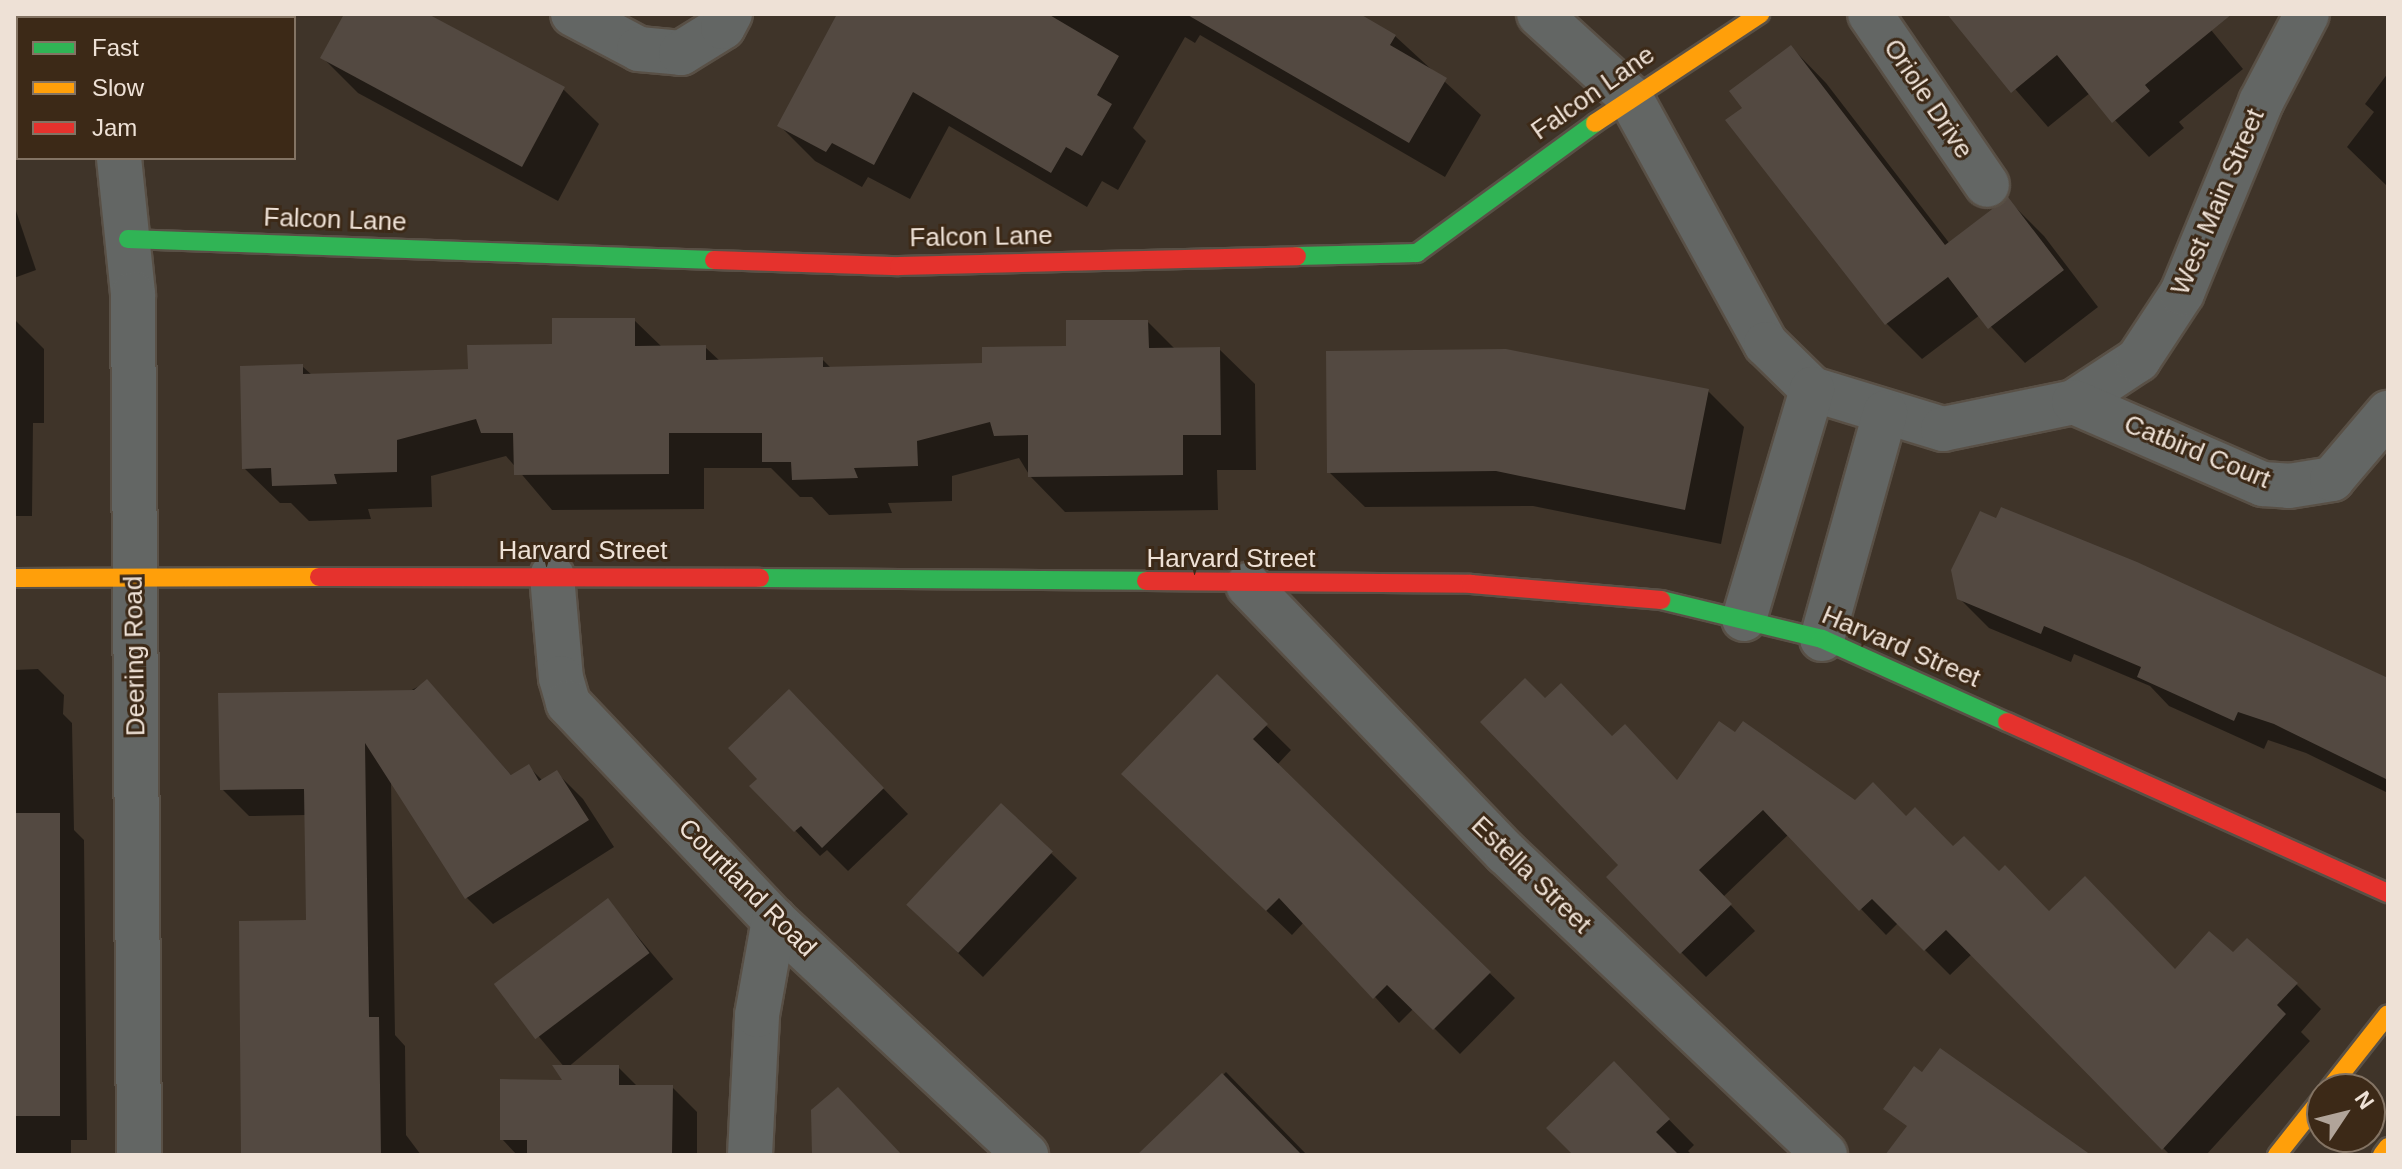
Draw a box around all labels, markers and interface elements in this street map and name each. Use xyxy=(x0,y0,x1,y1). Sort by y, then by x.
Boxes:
legend xyxy=(16,16,296,160)
street label: Oriole Drive xyxy=(1877,33,1979,165)
text: Fast xyxy=(92,34,139,61)
street label: Falcon Lane xyxy=(1525,39,1661,147)
text: Slow xyxy=(92,74,144,101)
street label: West Main Street xyxy=(2165,104,2271,300)
text: Jam xyxy=(92,114,137,141)
street label: Falcon Lane xyxy=(263,202,407,238)
street label: Falcon Lane xyxy=(909,220,1053,254)
street label: Catbird Court xyxy=(2119,409,2275,495)
street label: Harvard Street xyxy=(498,535,668,567)
street label: Harvard Street xyxy=(1146,543,1316,575)
street label: Deering Road xyxy=(118,576,152,736)
street label: Harvard Street xyxy=(1817,600,1985,694)
street label: Estella Street xyxy=(1465,810,1597,940)
street label: Courtland Road xyxy=(672,813,822,963)
north arrow xyxy=(2306,1073,2386,1153)
text: N xyxy=(2350,1086,2379,1114)

